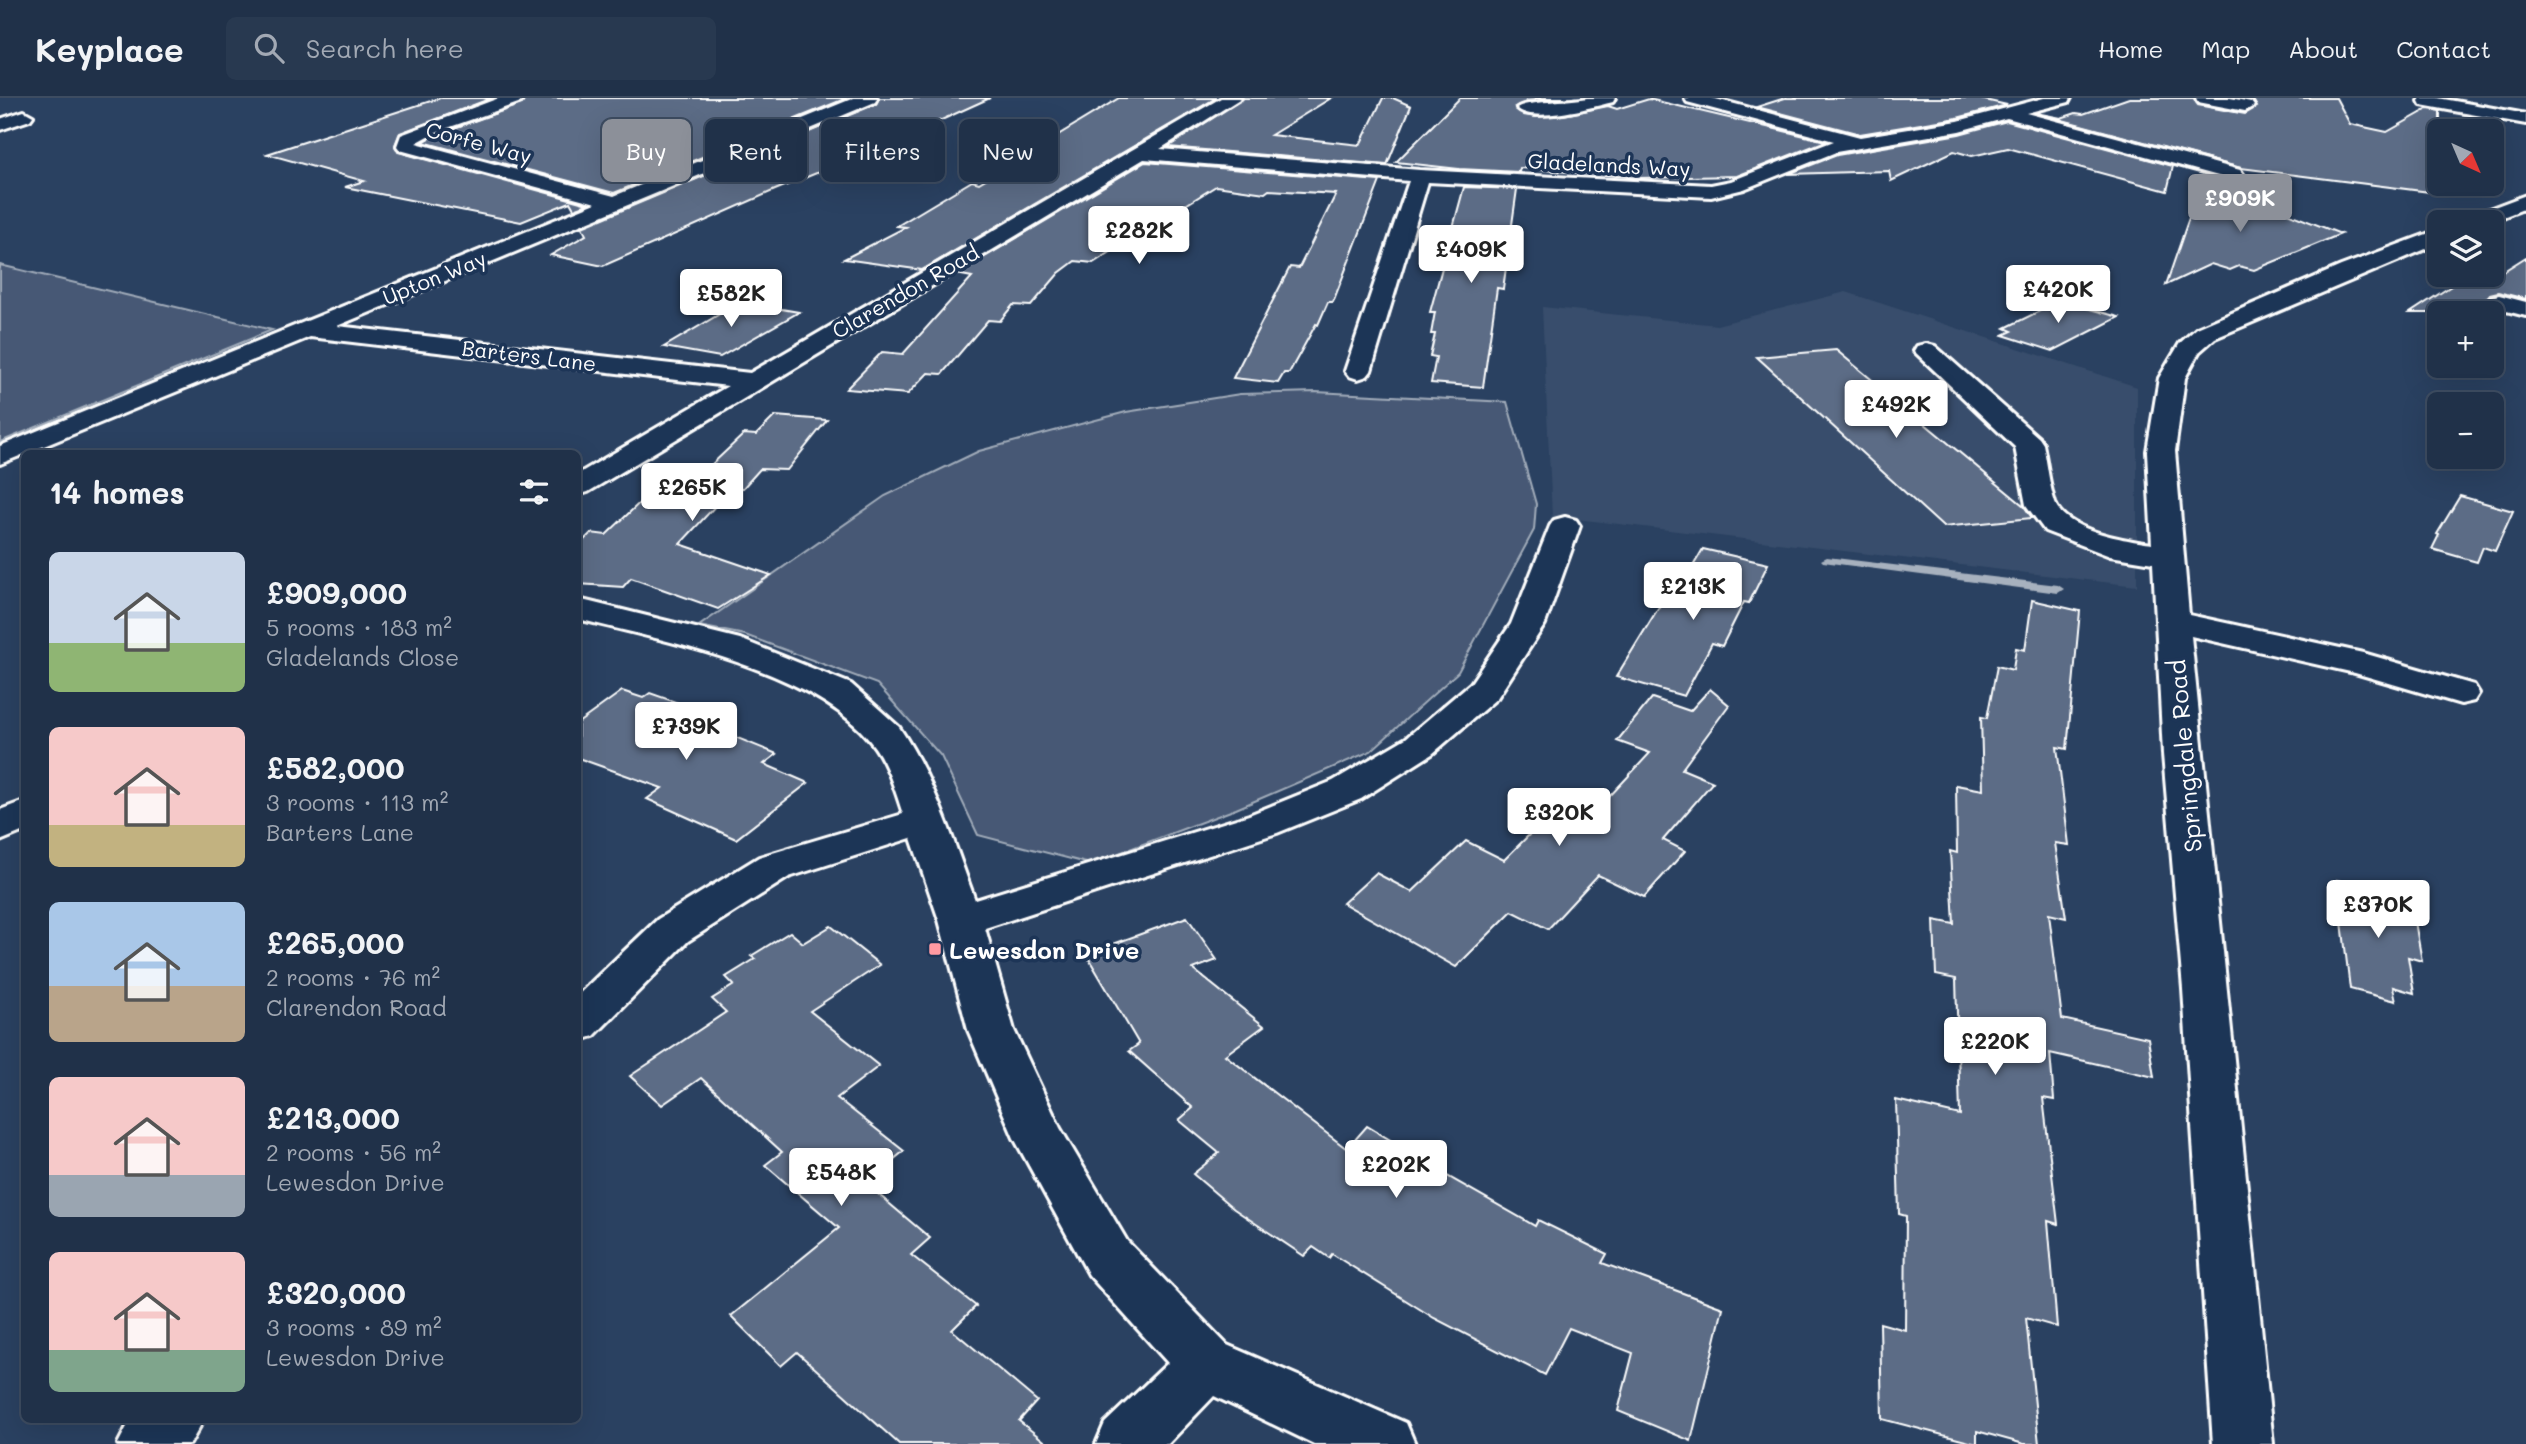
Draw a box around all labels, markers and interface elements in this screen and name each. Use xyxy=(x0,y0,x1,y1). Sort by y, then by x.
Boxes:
search box xyxy=(226,17,716,80)
text: Keyplace xyxy=(35,27,184,70)
icon: search xyxy=(250,29,288,67)
text: Search here xyxy=(306,31,464,65)
text: Home xyxy=(2098,33,2163,64)
text: Map xyxy=(2201,33,2250,64)
text: About xyxy=(2288,33,2358,64)
text: Contact xyxy=(2396,33,2491,64)
street label: Corfe Way xyxy=(423,115,535,169)
chip: Buy xyxy=(602,119,691,182)
chip: Rent xyxy=(705,119,807,182)
chip: Filters xyxy=(821,119,945,182)
chip: New xyxy=(959,119,1058,182)
north arrow xyxy=(2427,119,2504,196)
map controls xyxy=(2427,119,2504,469)
street label: Gladelands Way xyxy=(1527,146,1691,182)
pin: £909K xyxy=(2191,174,2289,234)
text: £909K xyxy=(2204,182,2276,212)
pin: £282K xyxy=(1090,206,1188,266)
button: layers xyxy=(2427,210,2504,287)
text: £282K xyxy=(1104,214,1174,244)
pin: £409K xyxy=(1422,226,1520,285)
text: £409K xyxy=(1435,233,1507,263)
street label: Clarendon Road xyxy=(827,238,983,344)
street label: Upton Way xyxy=(378,244,490,310)
pin: £420K xyxy=(2009,266,2107,325)
pin: £582K xyxy=(682,270,780,329)
text: £420K xyxy=(2022,273,2094,303)
text: £582K xyxy=(696,277,766,307)
button: + xyxy=(2427,301,2504,378)
street label: Barters Lane xyxy=(460,333,598,377)
pin: £492K xyxy=(1847,380,1945,440)
text: £492K xyxy=(1861,388,1931,418)
button: − xyxy=(2427,392,2504,469)
pin: £265K xyxy=(643,464,741,523)
text: £265K xyxy=(657,471,727,501)
text: 14 homes xyxy=(49,472,185,512)
icon: filters xyxy=(515,473,553,511)
pin: £213K xyxy=(1644,562,1742,622)
text: £213K xyxy=(1660,570,1726,600)
text: £909,000 xyxy=(266,572,407,612)
icon: home xyxy=(105,580,189,664)
text: 5 rooms · 183 m² xyxy=(266,612,452,642)
text: Gladelands Close xyxy=(266,642,459,672)
street label: Springdale Road xyxy=(2160,658,2208,854)
pin: £739K xyxy=(637,702,735,762)
text: £739K xyxy=(651,710,721,740)
text: £582,000 xyxy=(266,747,405,787)
icon: home xyxy=(105,755,189,839)
text: 3 rooms · 113 m² xyxy=(266,787,448,817)
pin: £320K xyxy=(1510,788,1608,848)
text: £320K xyxy=(1524,796,1594,826)
text: Barters Lane xyxy=(266,817,414,847)
pin: £370K xyxy=(2329,880,2427,940)
text: £370K xyxy=(2343,888,2413,918)
text: £265,000 xyxy=(266,922,404,962)
icon: home xyxy=(105,930,189,1014)
place label: Lewesdon Drive xyxy=(949,934,1139,965)
marker: Lewesdon Drive xyxy=(927,941,943,957)
text: 2 rooms · 76 m² xyxy=(266,962,440,992)
text: Clarendon Road xyxy=(266,992,447,1022)
pin: £220K xyxy=(1946,1018,2044,1077)
text: £220K xyxy=(1960,1025,2030,1055)
text: £213,000 xyxy=(266,1097,400,1137)
icon: home xyxy=(105,1105,189,1189)
text: 2 rooms · 56 m² xyxy=(266,1137,441,1167)
pin: £202K xyxy=(1347,1140,1445,1200)
pin: £548K xyxy=(792,1148,890,1208)
text: £202K xyxy=(1361,1148,1431,1178)
text: £548K xyxy=(805,1156,877,1186)
text: Lewesdon Drive xyxy=(266,1167,445,1197)
text: £320,000 xyxy=(266,1272,406,1312)
icon: home xyxy=(105,1280,189,1364)
text: 3 rooms · 89 m² xyxy=(266,1312,442,1342)
text: Lewesdon Drive xyxy=(266,1342,445,1372)

